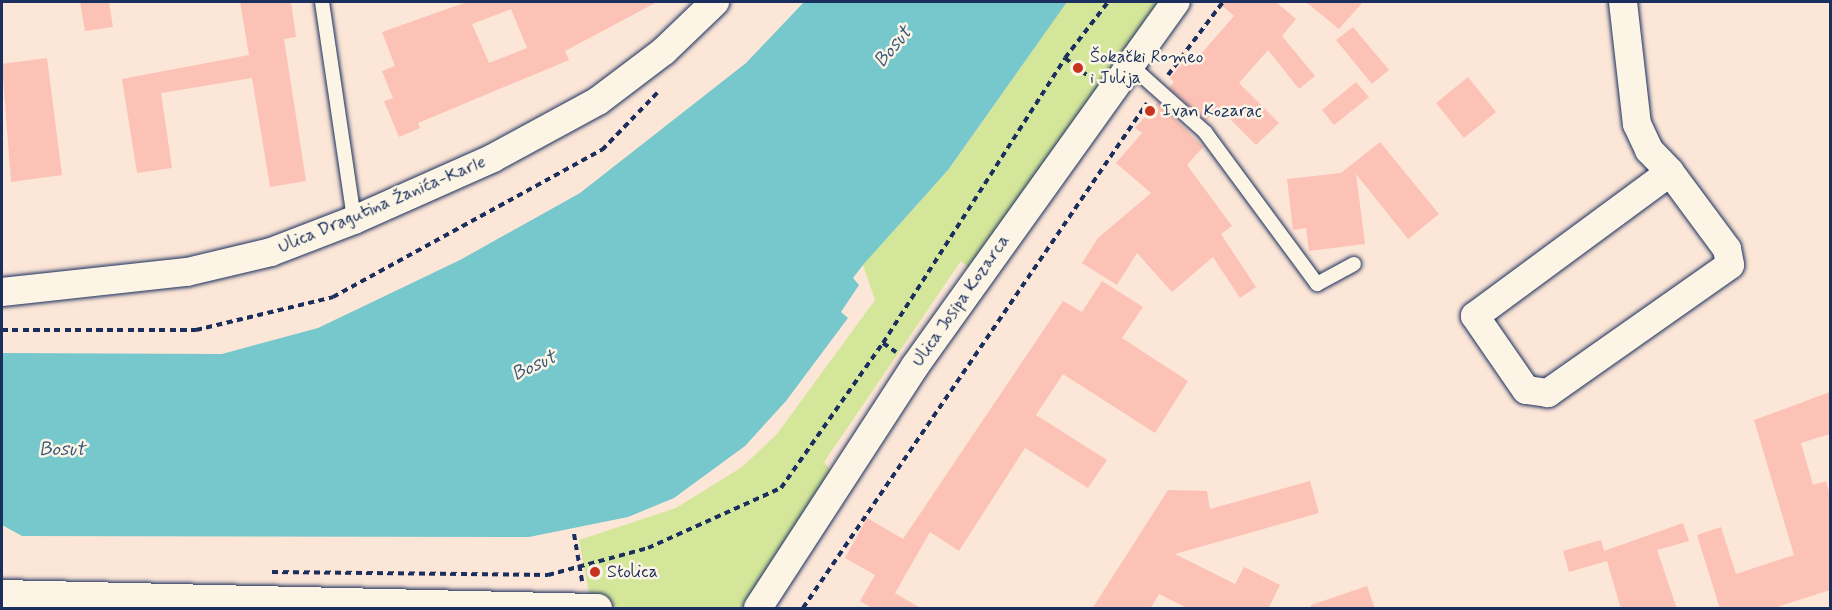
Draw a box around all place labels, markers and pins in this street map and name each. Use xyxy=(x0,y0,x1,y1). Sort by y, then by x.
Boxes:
place label: Šokački Romeo i Julija xyxy=(1090,47,1201,90)
marker: Šokački Romeo i Julija xyxy=(1071,61,1085,75)
place label: Ivan Kozarac xyxy=(1162,100,1268,122)
marker: Ivan Kozarac xyxy=(1143,104,1157,118)
place label: Stolica xyxy=(607,561,658,583)
marker: Stolica xyxy=(588,565,602,579)

